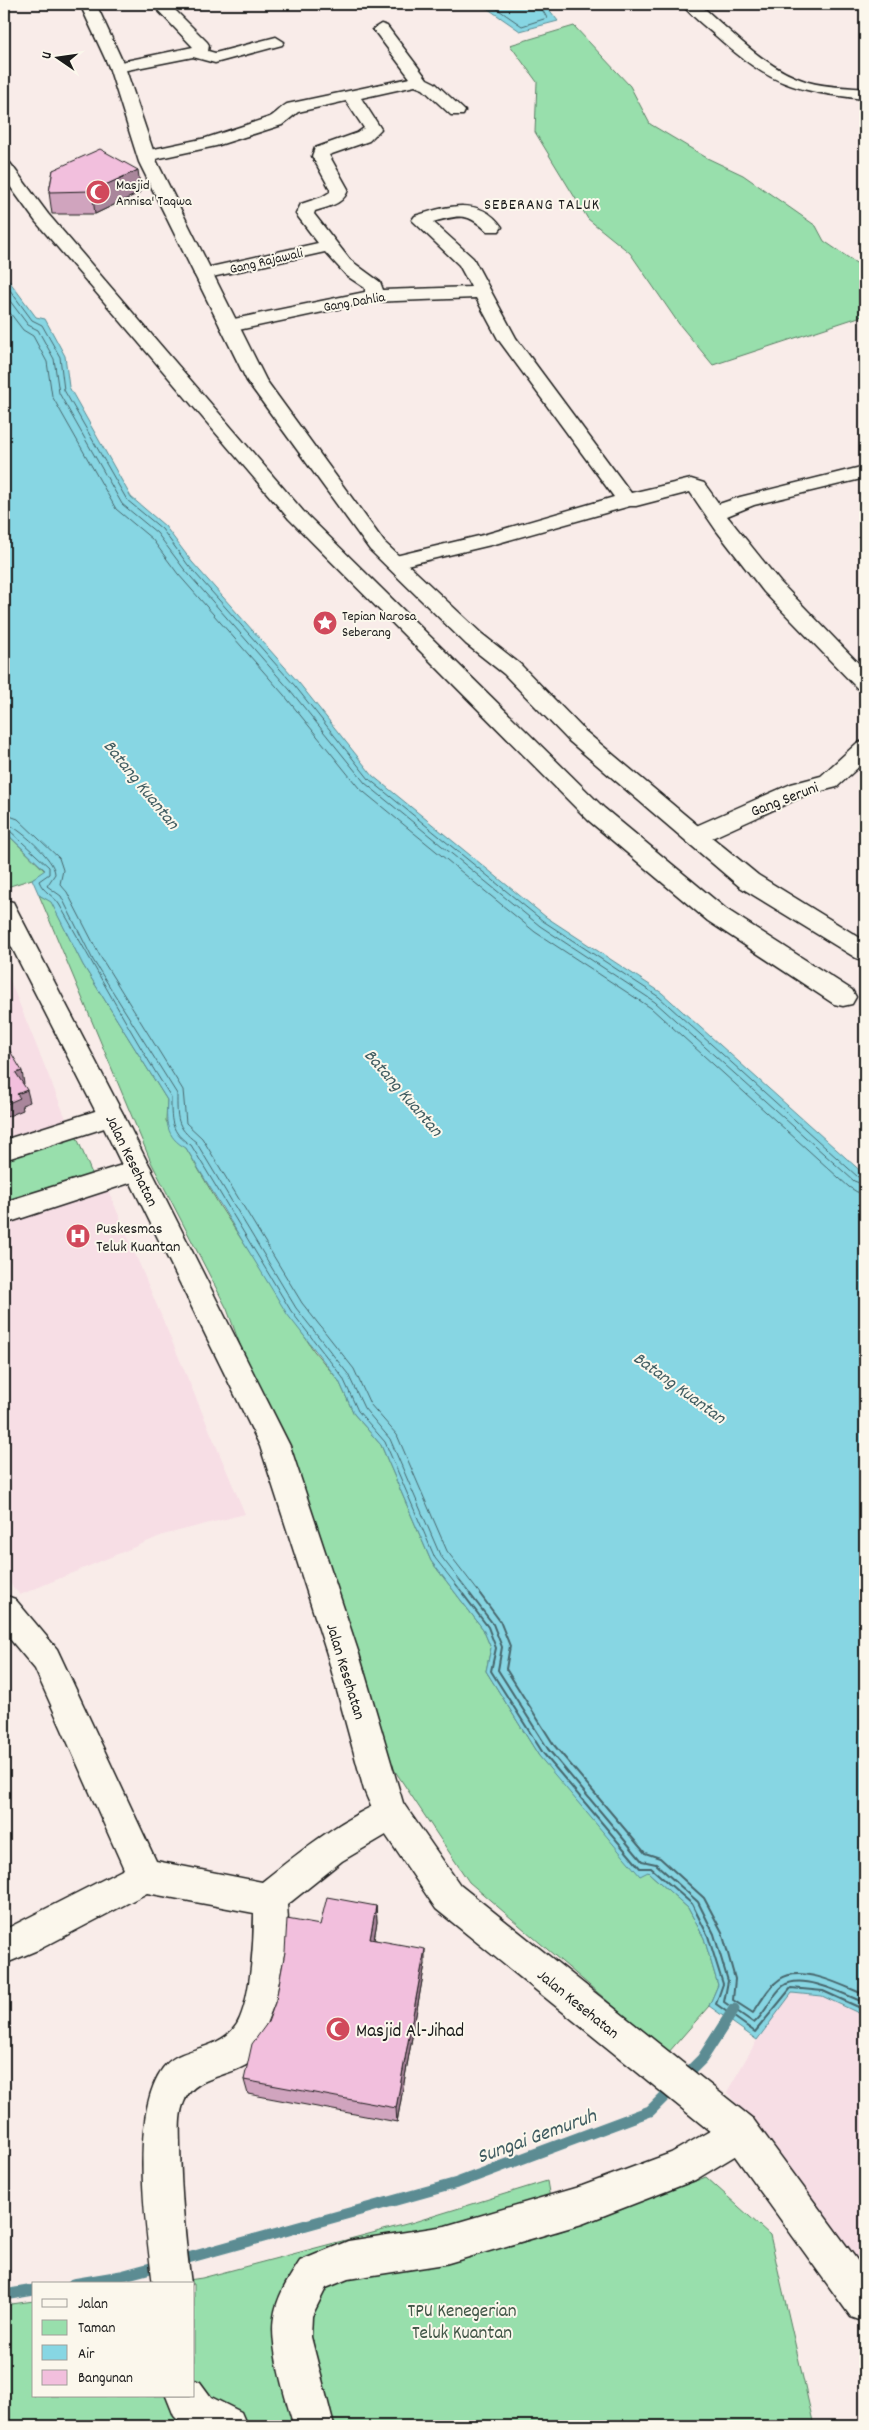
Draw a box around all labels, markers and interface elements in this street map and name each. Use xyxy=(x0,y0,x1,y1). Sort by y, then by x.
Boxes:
north arrow xyxy=(32,32,82,82)
text: U xyxy=(37,50,58,61)
place label: Masjid Annisa' Taqwa xyxy=(116,176,192,212)
mosque icon: Masjid Annisa' Taqwa xyxy=(85,179,111,205)
district label: SEBERANG TALUK xyxy=(484,194,600,217)
street label: Gang Rajawali xyxy=(228,244,305,280)
street label: Gang Dahlia xyxy=(322,288,387,318)
place label: Tepian Narosa Seberang xyxy=(342,607,417,643)
place icon: Tepian Narosa Seberang xyxy=(312,610,338,636)
water label: Batang Kuantan xyxy=(96,735,184,836)
street label: Gang Seruni xyxy=(748,777,822,824)
water label: Batang Kuantan xyxy=(357,1044,448,1143)
street label: Jalan Kesehatan xyxy=(99,1111,163,1211)
place label: Puskesmas Teluk Kuantan xyxy=(96,1218,180,1259)
hospital icon: Puskesmas Teluk Kuantan xyxy=(65,1223,91,1249)
water label: Batang Kuantan xyxy=(627,1347,730,1431)
street label: Jalan Kesehatan xyxy=(319,1621,370,1723)
street label: Jalan Kesehatan xyxy=(532,1965,623,2045)
mosque icon: Masjid Al-Jihad xyxy=(325,2016,351,2042)
place label: Masjid Al-Jihad xyxy=(356,2019,464,2046)
water label: Sungai Gemuruh xyxy=(473,2102,602,2173)
legend xyxy=(32,2282,195,2398)
text: Jalan xyxy=(78,2294,108,2316)
park label: TPU Kenegerian Teluk Kuantan xyxy=(408,2299,516,2348)
text: Taman xyxy=(78,2318,115,2340)
text: Air xyxy=(78,2344,95,2366)
text: Bangunan xyxy=(78,2368,133,2390)

